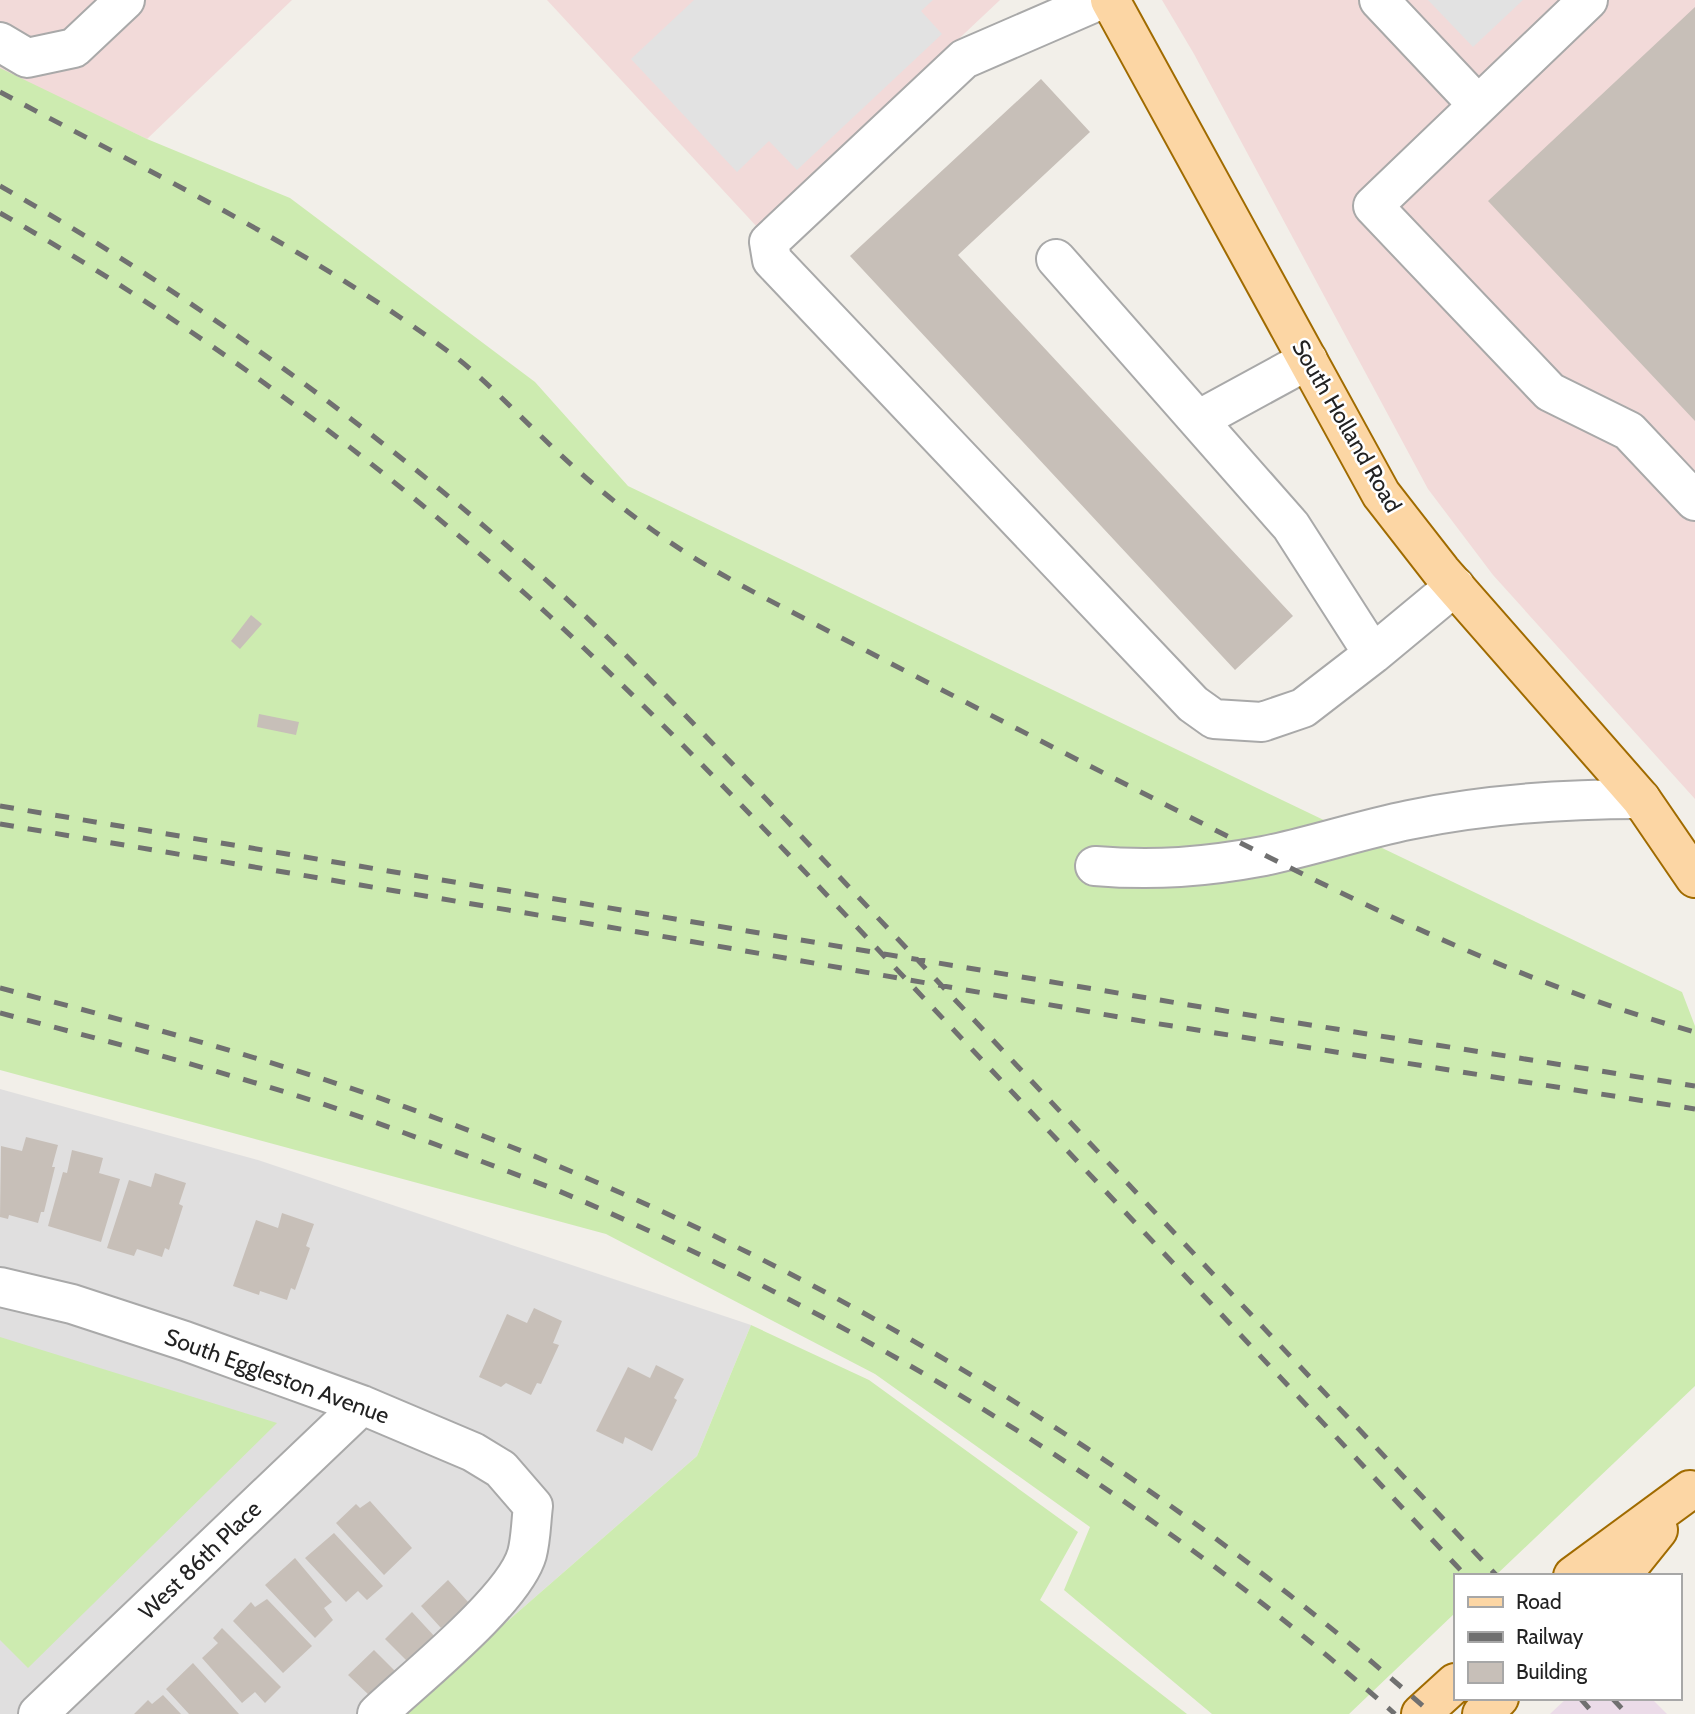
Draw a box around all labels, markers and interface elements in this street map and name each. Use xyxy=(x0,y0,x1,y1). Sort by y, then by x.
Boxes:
street label: South Holland Road xyxy=(1286,335,1408,517)
street label: South Eggleston Avenue xyxy=(161,1322,393,1430)
street label: West 86th Place xyxy=(133,1495,267,1625)
legend xyxy=(1454,1574,1681,1700)
text: Road xyxy=(1516,1589,1562,1614)
text: Railway xyxy=(1516,1624,1584,1649)
text: Building xyxy=(1516,1659,1588,1684)

